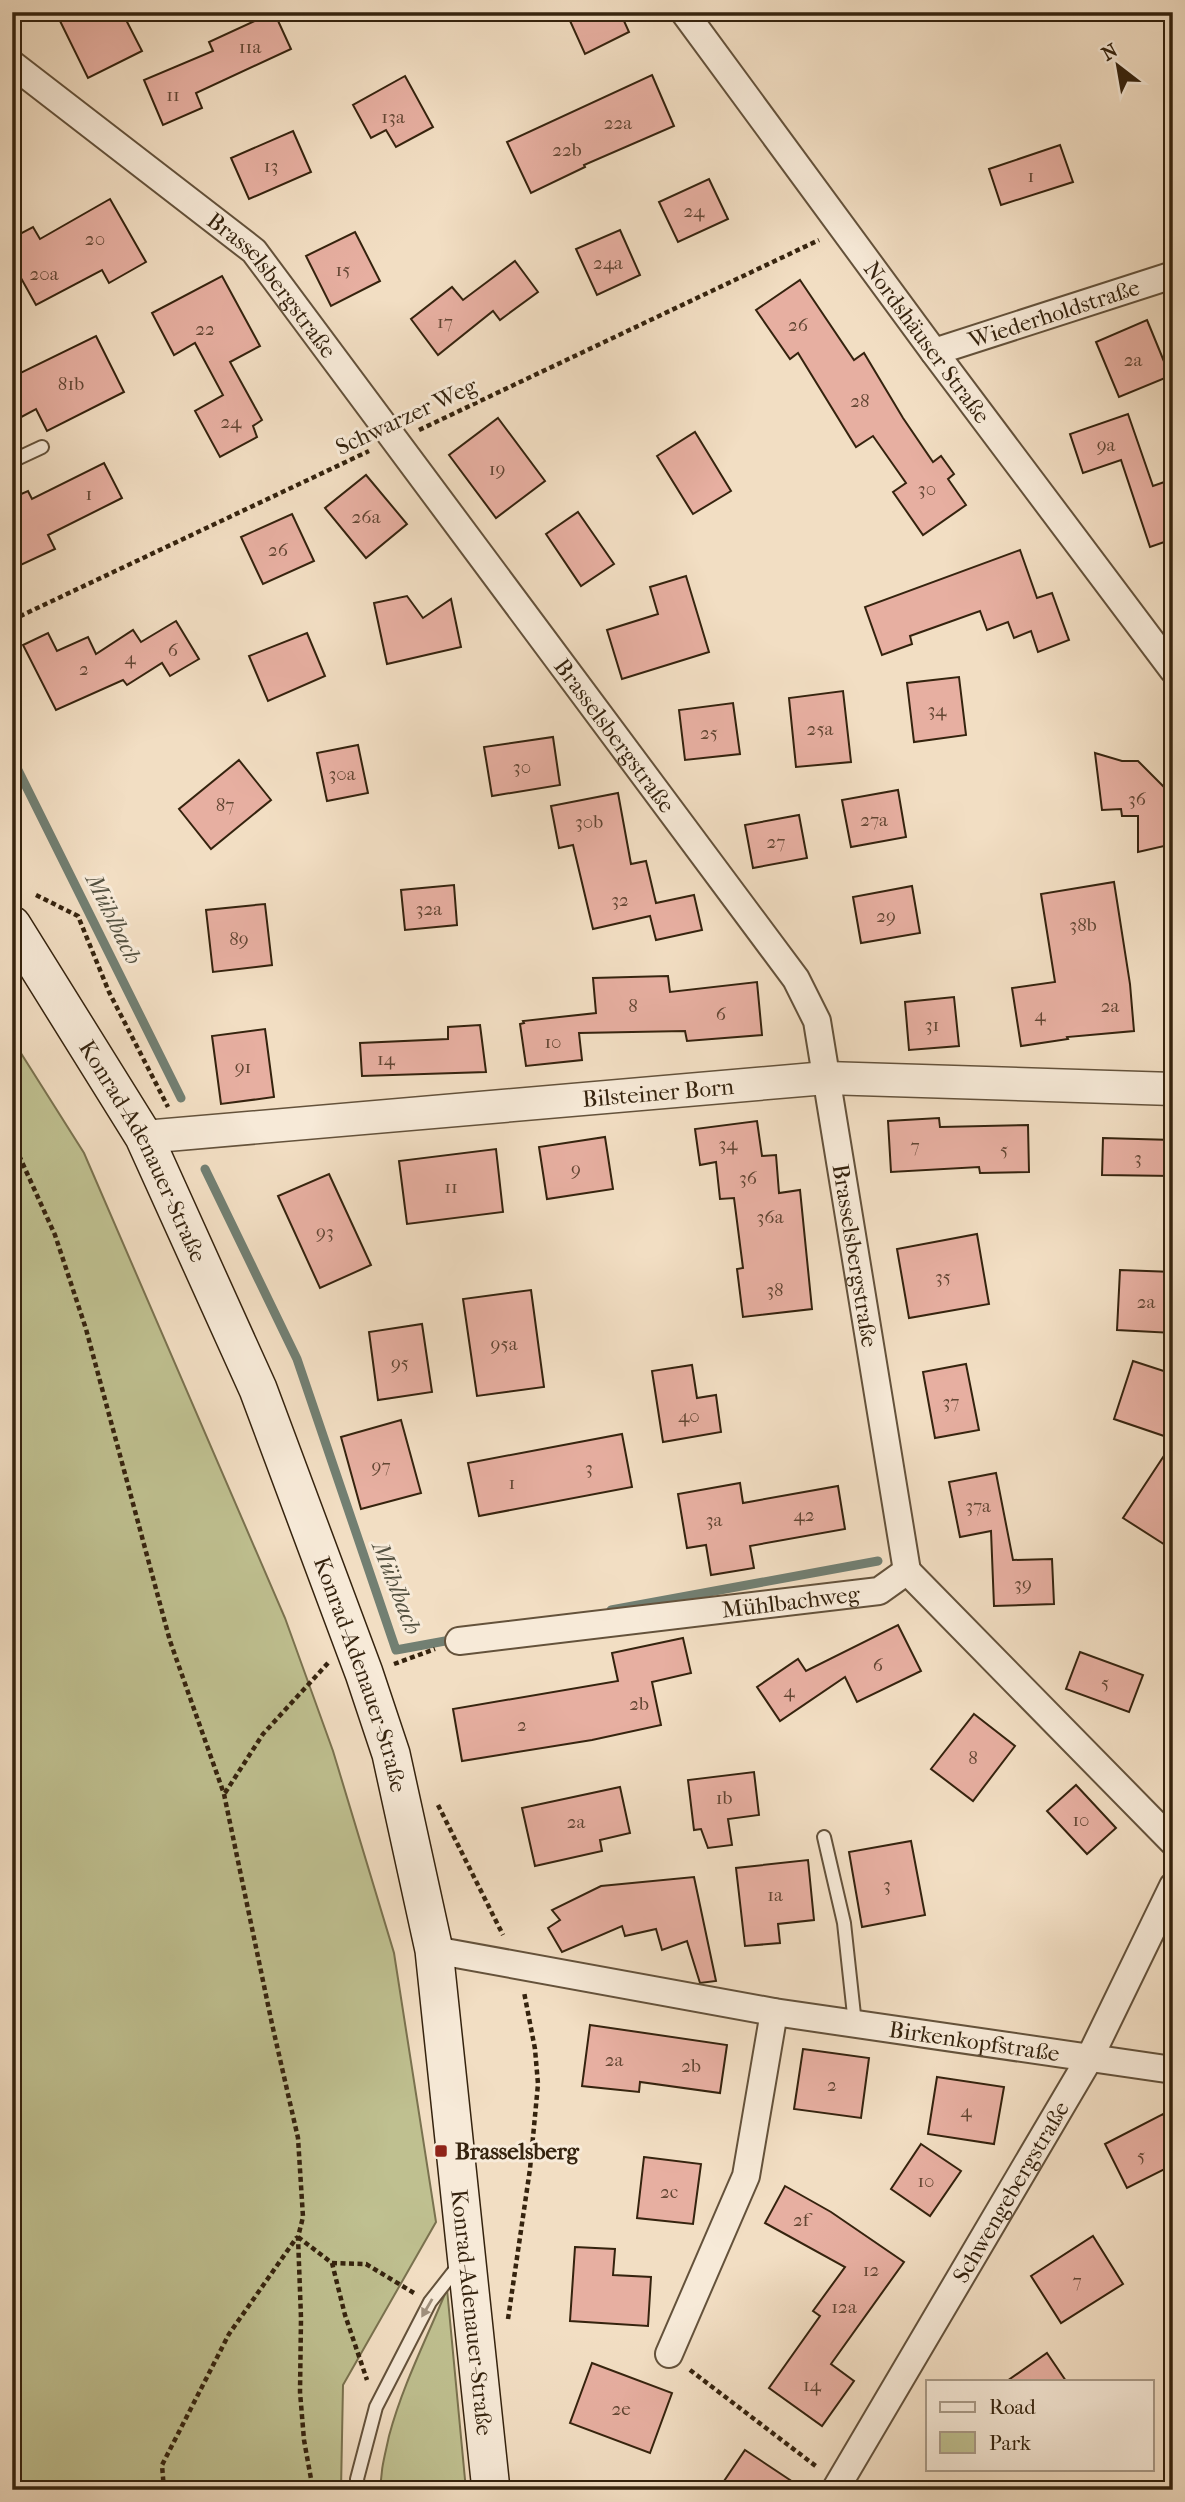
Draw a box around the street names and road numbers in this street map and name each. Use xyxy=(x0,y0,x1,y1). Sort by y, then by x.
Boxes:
street label: Brasselsbergstraße xyxy=(202,207,342,363)
street label: Nordshäuser Straße xyxy=(858,256,996,429)
street label: Wiederholdstraße xyxy=(964,274,1143,354)
street label: Schwarzer Weg xyxy=(331,372,482,461)
street label: Brasselsbergstraße xyxy=(548,654,681,818)
street label: Konrad-Adenauer-Straße xyxy=(73,1035,212,1267)
street label: Bilsteiner Born xyxy=(581,1073,736,1113)
street label: Brasselsbergstraße xyxy=(827,1162,883,1349)
street label: Konrad-Adenauer-Straße xyxy=(308,1553,412,1795)
street label: Mühlbachweg xyxy=(720,1580,862,1624)
street label: Birkenkopfstraße xyxy=(887,2016,1061,2067)
street label: Schwengebergstraße xyxy=(947,2097,1075,2288)
street label: Konrad-Adenauer-Straße xyxy=(445,2188,498,2437)

